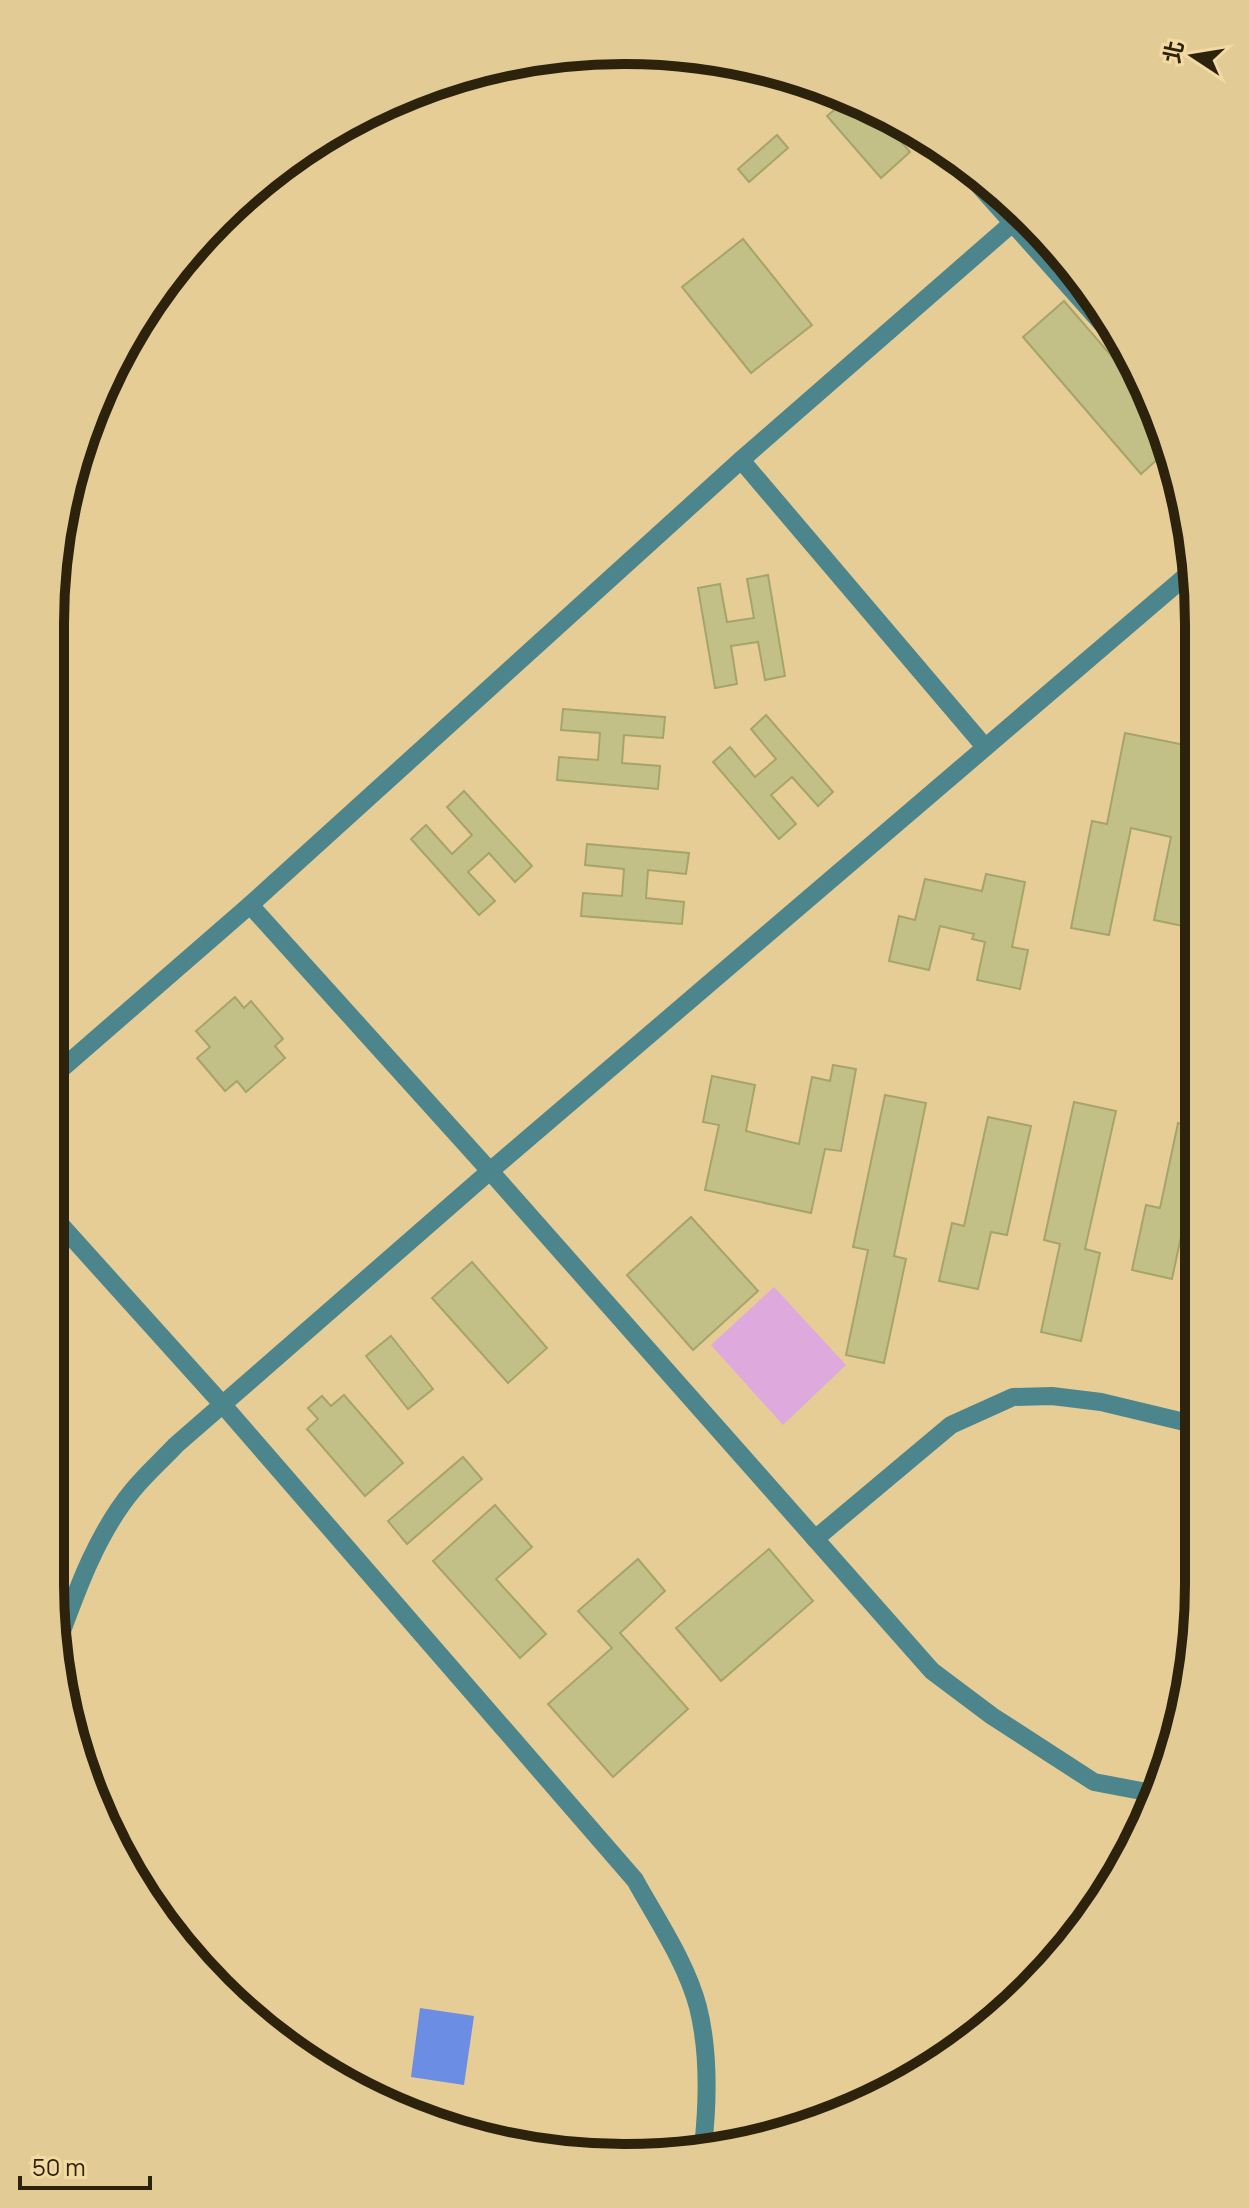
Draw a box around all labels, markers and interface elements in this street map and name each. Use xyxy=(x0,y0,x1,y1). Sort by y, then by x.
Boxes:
north arrow xyxy=(1153,16,1233,96)
text: 北 xyxy=(1156,38,1190,66)
scale bar xyxy=(20,2140,150,2190)
text: 50 m xyxy=(32,2150,86,2183)

